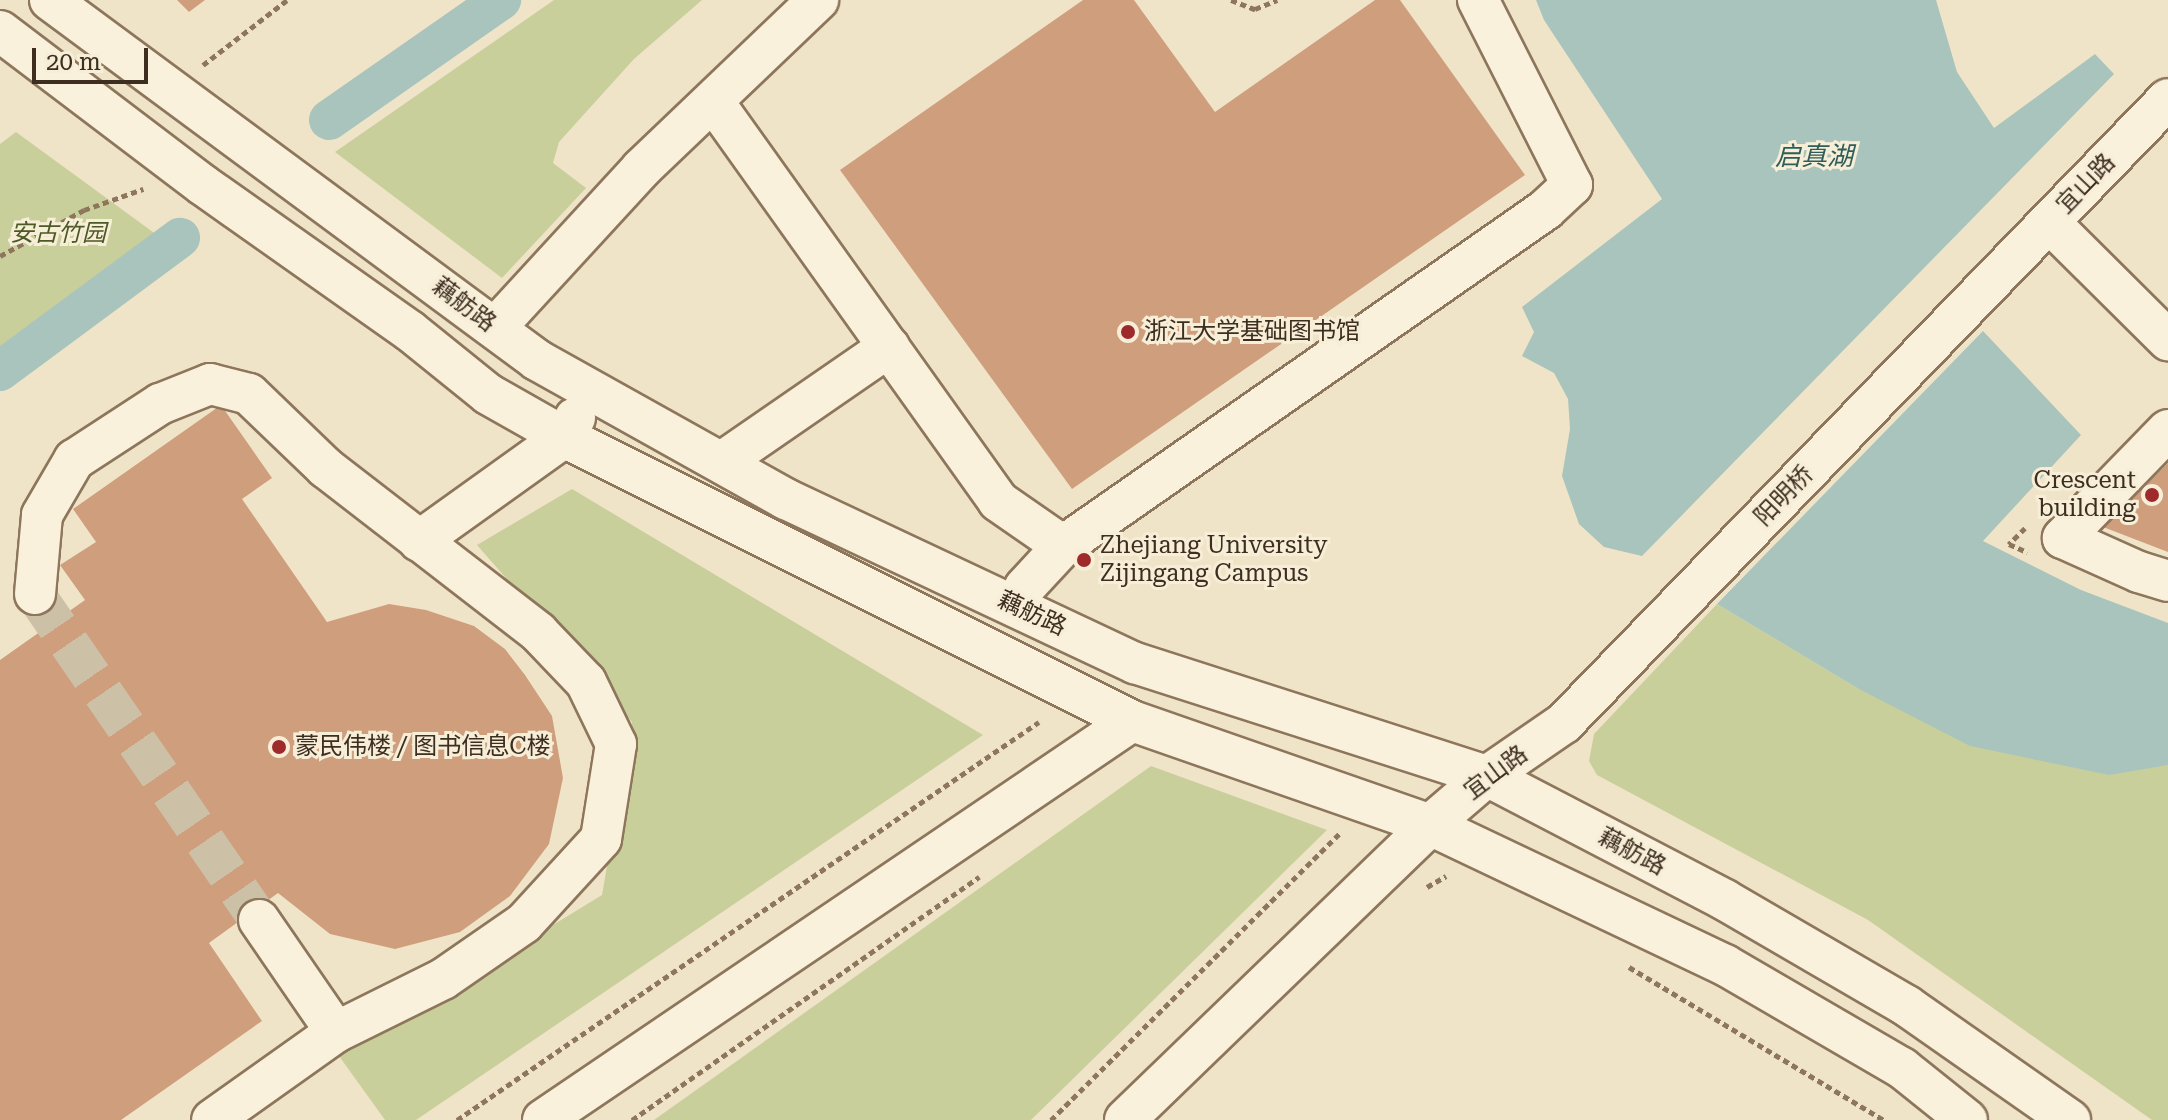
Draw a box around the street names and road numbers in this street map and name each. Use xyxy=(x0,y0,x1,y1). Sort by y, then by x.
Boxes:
street label: 宜山路 xyxy=(2051,148,2121,220)
street label: 藕舫路 xyxy=(427,272,501,338)
street label: 阳明桥 xyxy=(1749,460,1819,532)
street label: 藕舫路 xyxy=(993,586,1071,642)
street label: 宜山路 xyxy=(1459,740,1533,806)
street label: 藕舫路 xyxy=(1593,822,1671,882)

